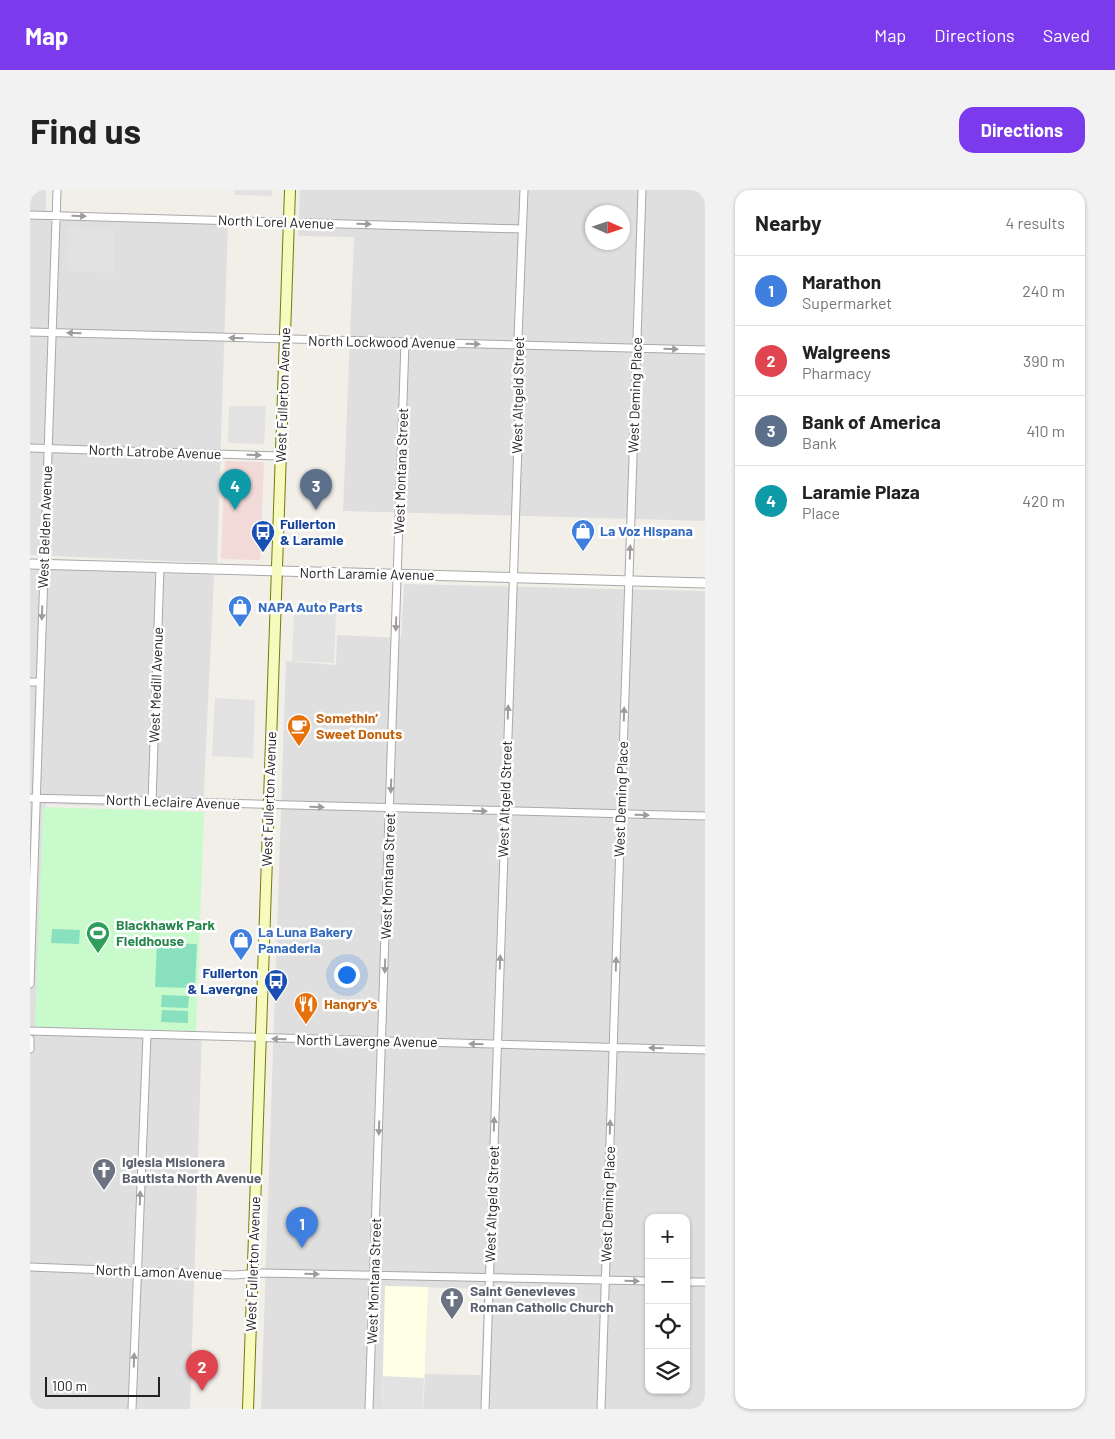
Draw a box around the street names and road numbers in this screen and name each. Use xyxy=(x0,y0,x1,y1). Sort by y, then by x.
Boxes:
street label: North Lorel Avenue xyxy=(218,211,334,232)
street label: West Fullerton Avenue xyxy=(272,327,293,463)
street label: North Lockwood Avenue xyxy=(308,332,456,351)
street label: West Altgeld Street xyxy=(508,336,527,454)
street label: West Deming Place xyxy=(624,337,645,453)
street label: West Montana Street xyxy=(390,407,411,535)
street label: North Latrobe Avenue xyxy=(88,441,222,462)
street label: West Belden Avenue xyxy=(34,465,55,589)
street label: North Laramie Avenue xyxy=(299,564,435,583)
street label: West Medill Avenue xyxy=(145,627,166,743)
street label: West Fullerton Avenue xyxy=(258,731,279,867)
street label: West Altgeld Street xyxy=(494,740,515,858)
street label: West Deming Place xyxy=(610,741,631,857)
street label: North Leclaire Avenue xyxy=(106,791,240,812)
street label: West Montana Street xyxy=(377,812,398,940)
street label: North Lavergne Avenue xyxy=(296,1031,438,1050)
street label: West Altgeld Street xyxy=(481,1145,502,1263)
street label: West Deming Place xyxy=(597,1146,618,1262)
street label: West Fullerton Avenue xyxy=(242,1196,263,1332)
street label: West Montana Street xyxy=(363,1217,384,1345)
street label: North Lamon Avenue xyxy=(95,1261,223,1282)

